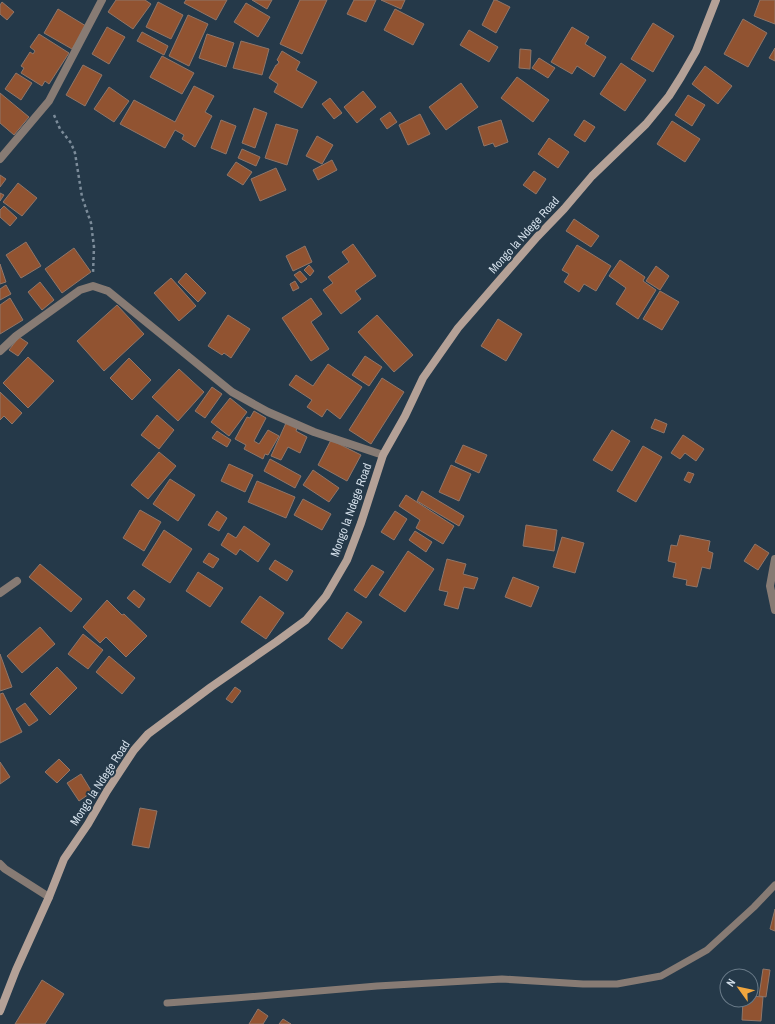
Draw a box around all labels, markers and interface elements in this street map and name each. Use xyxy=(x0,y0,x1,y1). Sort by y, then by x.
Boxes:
street label: Mongo la Ndege Road xyxy=(485,193,563,277)
street label: Mongo la Ndege Road xyxy=(327,461,375,559)
street label: Mongo la Ndege Road xyxy=(66,737,134,829)
north arrow xyxy=(719,968,759,1008)
text: N xyxy=(723,976,738,989)

